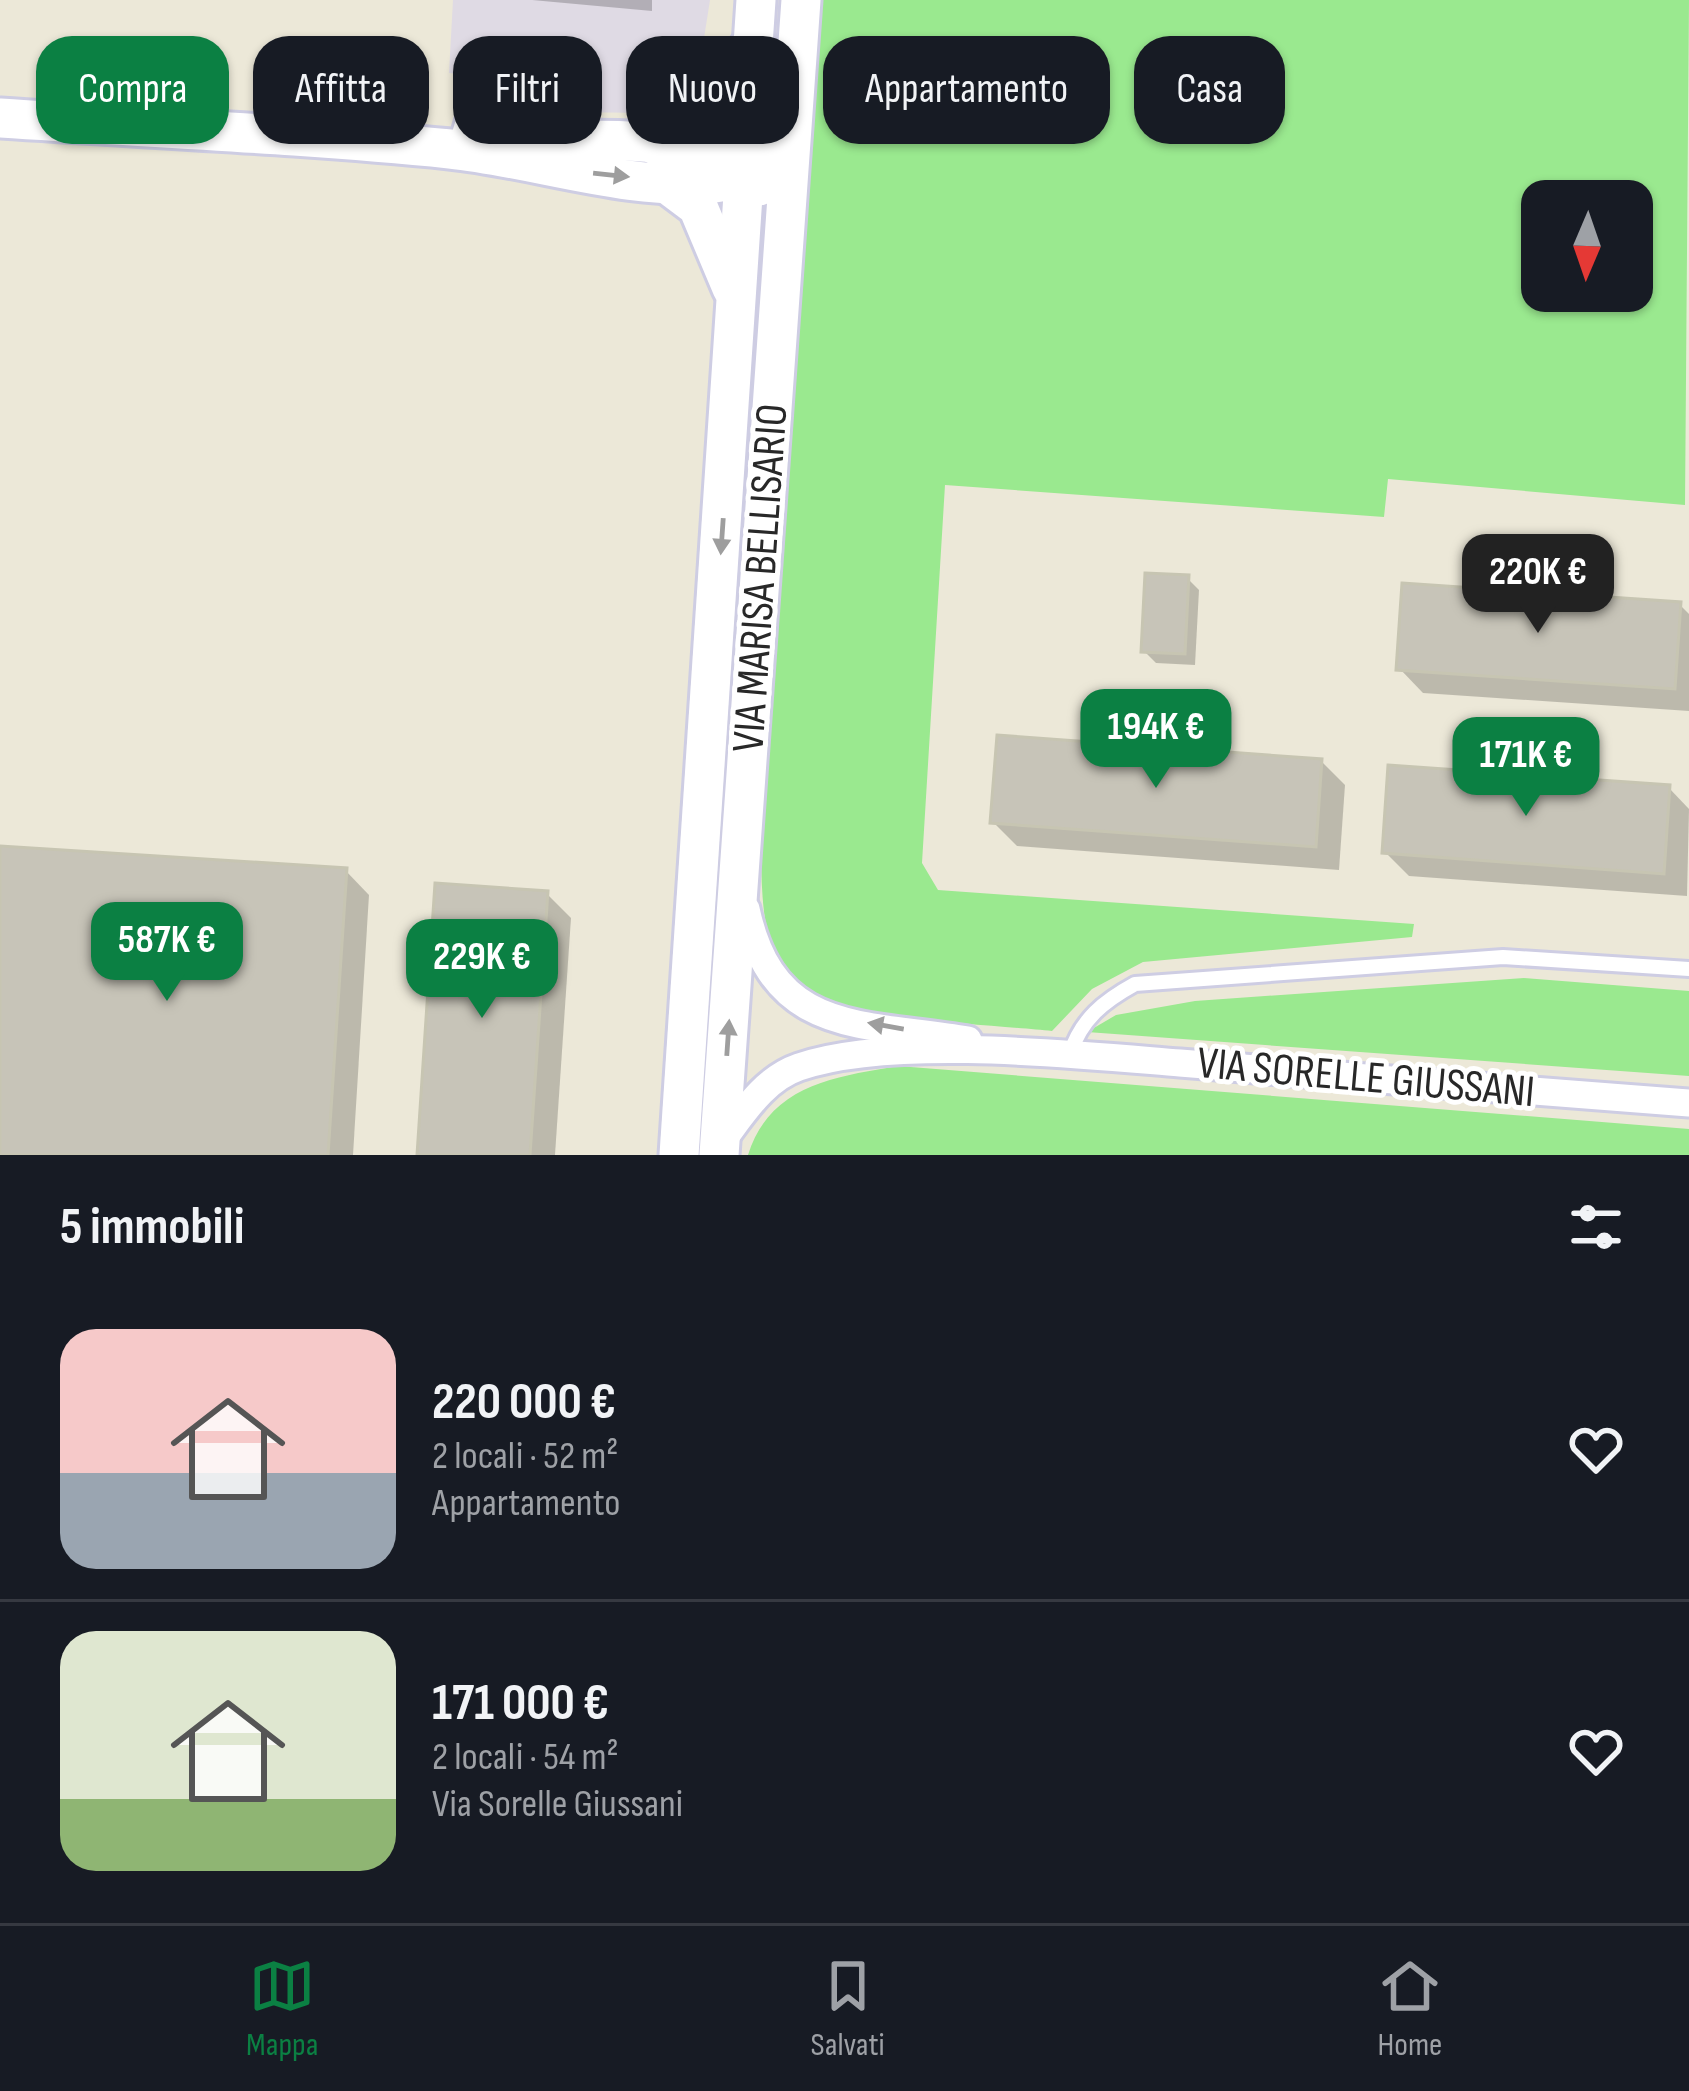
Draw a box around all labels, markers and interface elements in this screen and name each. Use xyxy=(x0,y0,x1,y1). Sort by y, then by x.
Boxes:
chip: Compra xyxy=(36,36,229,144)
chip: Affitta xyxy=(253,36,429,144)
chip: Filtri xyxy=(453,36,602,144)
chip: Nuovo xyxy=(626,36,799,144)
chip: Appartamento xyxy=(823,36,1110,144)
chip: Casa xyxy=(1134,36,1285,144)
one-way arrow xyxy=(593,166,630,185)
north arrow xyxy=(1521,180,1653,312)
map controls xyxy=(1521,180,1653,312)
street label: VIA MARISA BELLISARIO xyxy=(721,402,801,754)
one-way arrow xyxy=(712,518,731,555)
pin: 220K € xyxy=(1440,534,1636,636)
text: 220K € xyxy=(1489,549,1587,596)
pin: 194K € xyxy=(1058,689,1254,791)
text: 194K € xyxy=(1107,704,1205,751)
pin: 171K € xyxy=(1428,717,1624,819)
text: 171K € xyxy=(1479,732,1573,779)
pin: 587K € xyxy=(69,902,265,1004)
text: 587K € xyxy=(118,917,216,964)
pin: 229K € xyxy=(384,919,580,1021)
text: 229K € xyxy=(433,934,531,981)
one-way arrow xyxy=(867,1017,904,1036)
one-way arrow xyxy=(718,1019,737,1056)
street label: VIA SORELLE GIUSSANI xyxy=(1195,1036,1537,1120)
icon: filters xyxy=(1563,1194,1629,1260)
text: 5 immobili xyxy=(60,1197,244,1258)
text: 220 000 € xyxy=(432,1372,616,1433)
icon: home xyxy=(156,1377,300,1521)
icon: heart xyxy=(1563,1416,1629,1482)
text: 2 locali · 52 m² xyxy=(432,1433,618,1480)
text: Appartamento xyxy=(432,1480,621,1527)
text: 171 000 € xyxy=(432,1673,609,1734)
icon: home xyxy=(156,1679,300,1823)
icon: heart xyxy=(1563,1718,1629,1784)
text: 2 locali · 54 m² xyxy=(432,1734,619,1781)
text: Via Sorelle Giussani xyxy=(432,1781,683,1828)
tab: Mappa xyxy=(246,1953,318,2065)
tab: Salvati xyxy=(811,1953,885,2065)
tab: Home xyxy=(1377,1953,1443,2065)

